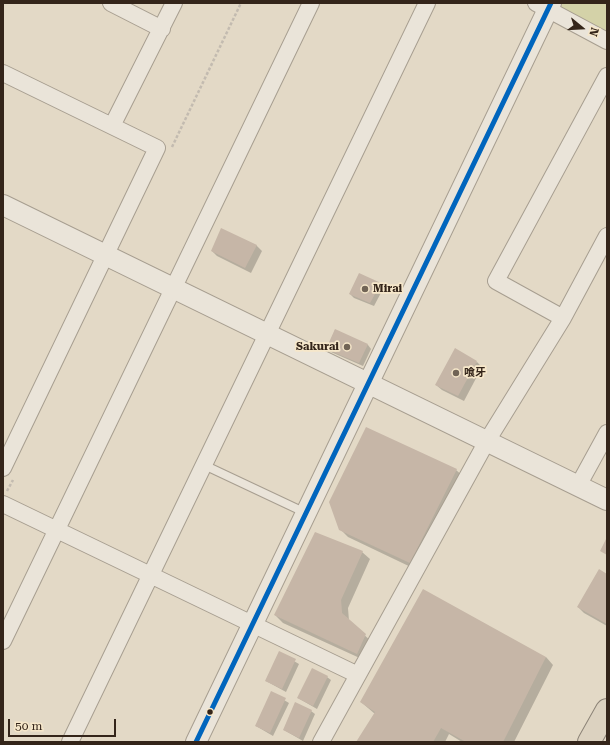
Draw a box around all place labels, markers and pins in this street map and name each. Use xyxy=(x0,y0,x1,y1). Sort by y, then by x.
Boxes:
place label: Mirai xyxy=(373,282,402,296)
marker: Mirai xyxy=(360,284,370,294)
place label: Sakurai xyxy=(296,340,339,354)
marker: Sakurai xyxy=(342,342,352,352)
place label: 喰牙 xyxy=(464,366,486,380)
marker: 喰牙 xyxy=(451,368,461,378)
unlabelled marker xyxy=(205,707,215,717)

